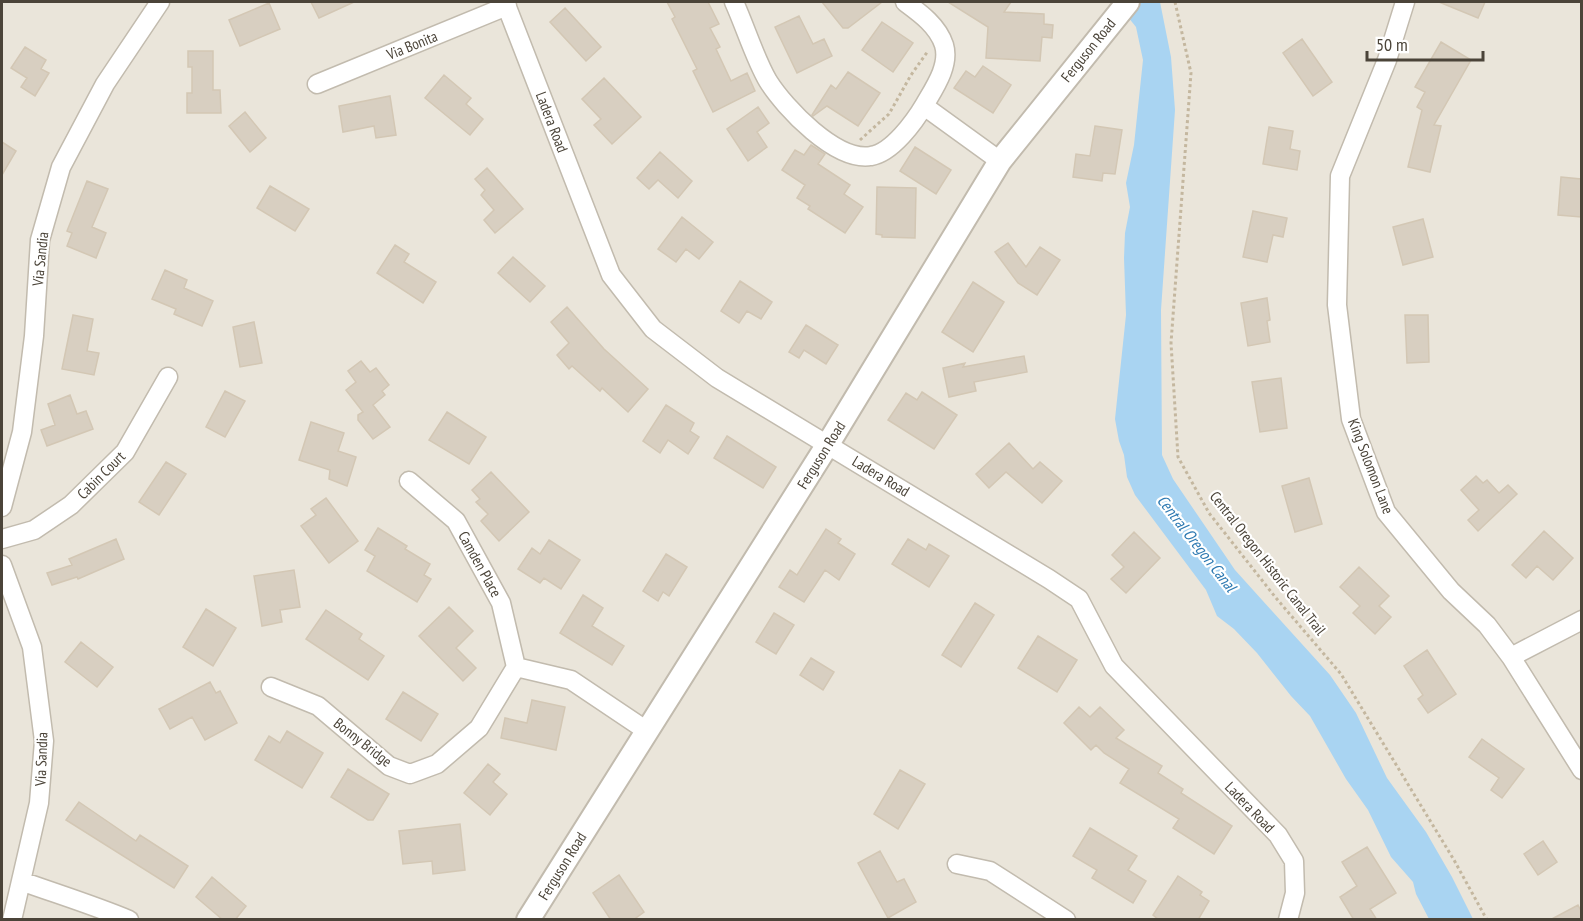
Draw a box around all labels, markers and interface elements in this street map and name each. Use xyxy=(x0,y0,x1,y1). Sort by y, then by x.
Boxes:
street label: Ferguson Road xyxy=(1057,14,1119,86)
scale bar xyxy=(1367,24,1482,62)
street label: Via Bonita xyxy=(383,26,440,64)
text: 50 m xyxy=(1376,33,1408,56)
street label: Ladera Road xyxy=(532,89,572,155)
street label: Via Sandia xyxy=(28,231,52,288)
street label: King Solomon Lane xyxy=(1344,416,1398,516)
street label: Ferguson Road xyxy=(793,418,849,492)
street label: Cabin Court xyxy=(73,447,129,503)
street label: Ladera Road xyxy=(849,451,913,501)
street label: Central Oregon Historic Canal Trail xyxy=(1206,487,1330,639)
water label: Central Oregon Canal xyxy=(1153,491,1242,596)
street label: Camden Place xyxy=(454,528,506,600)
street label: Bonny Bridge xyxy=(330,713,396,771)
street label: Via Sandia xyxy=(31,732,51,787)
street label: Ladera Road xyxy=(1221,778,1279,836)
street label: Ferguson Road xyxy=(534,829,590,903)

